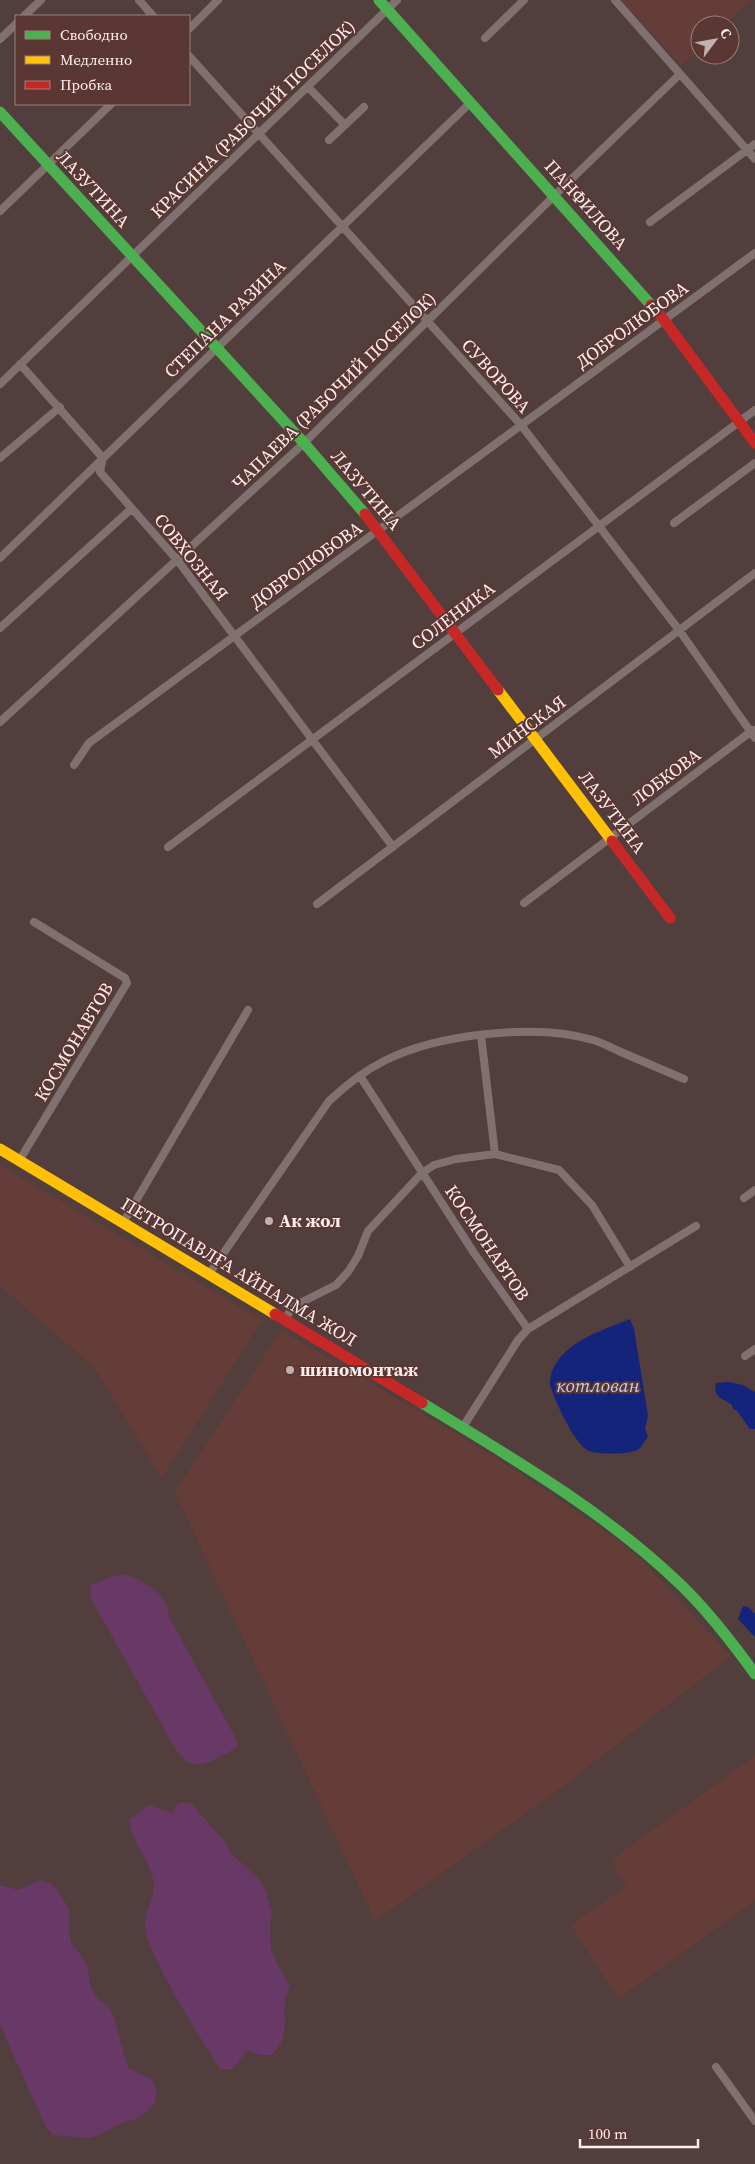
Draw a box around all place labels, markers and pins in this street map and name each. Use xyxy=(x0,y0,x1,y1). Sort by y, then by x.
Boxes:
place label: Ак жол xyxy=(279,1208,341,1233)
marker: Ак жол xyxy=(263,1215,275,1227)
place label: шиномонтаж xyxy=(300,1357,418,1382)
marker: шиномонтаж xyxy=(284,1364,296,1376)

